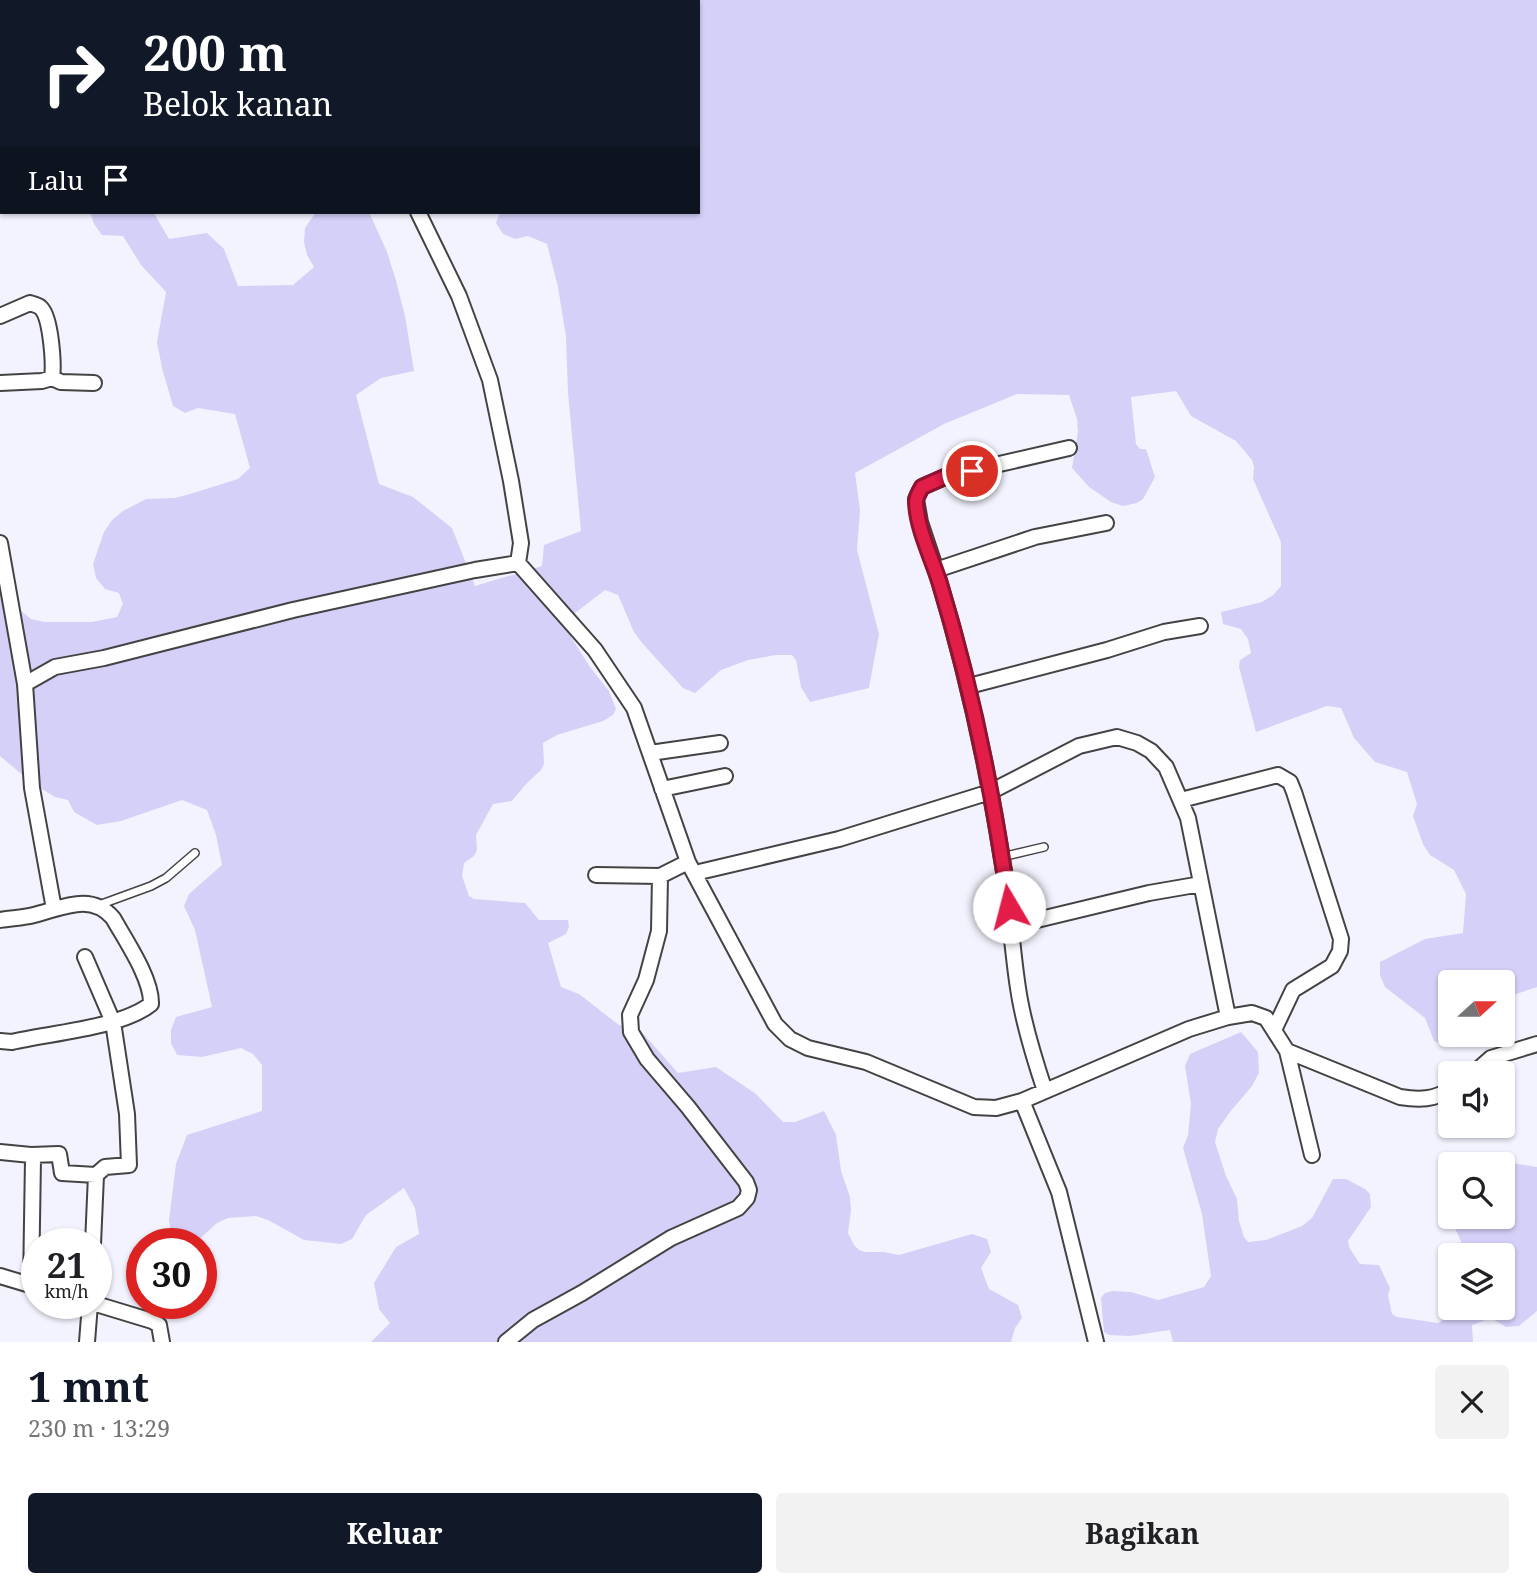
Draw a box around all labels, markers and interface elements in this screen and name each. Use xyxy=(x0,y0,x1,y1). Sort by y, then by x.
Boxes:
text: 200 m xyxy=(143,19,287,85)
icon: right xyxy=(28,28,119,119)
text: Belok kanan xyxy=(143,82,333,125)
icon: arrive xyxy=(97,161,135,199)
text: Lalu xyxy=(28,162,83,198)
pin xyxy=(942,441,1002,501)
icon: arrive xyxy=(953,452,991,490)
position arrow xyxy=(972,870,1046,944)
north arrow xyxy=(1438,970,1516,1046)
map controls xyxy=(1438,970,1515,1320)
button: sound xyxy=(1438,1061,1515,1138)
button: search xyxy=(1438,1152,1515,1229)
speed limit sign: 30 xyxy=(126,1228,217,1319)
text: 21 xyxy=(47,1241,86,1288)
button: layers xyxy=(1438,1243,1515,1320)
text: km/h xyxy=(44,1279,89,1303)
text: 1 mnt xyxy=(28,1357,149,1414)
button: close xyxy=(1435,1365,1509,1439)
text: 230 m · 13:29 xyxy=(28,1412,170,1444)
button: Keluar xyxy=(28,1493,762,1573)
button: Bagikan xyxy=(776,1493,1509,1573)

